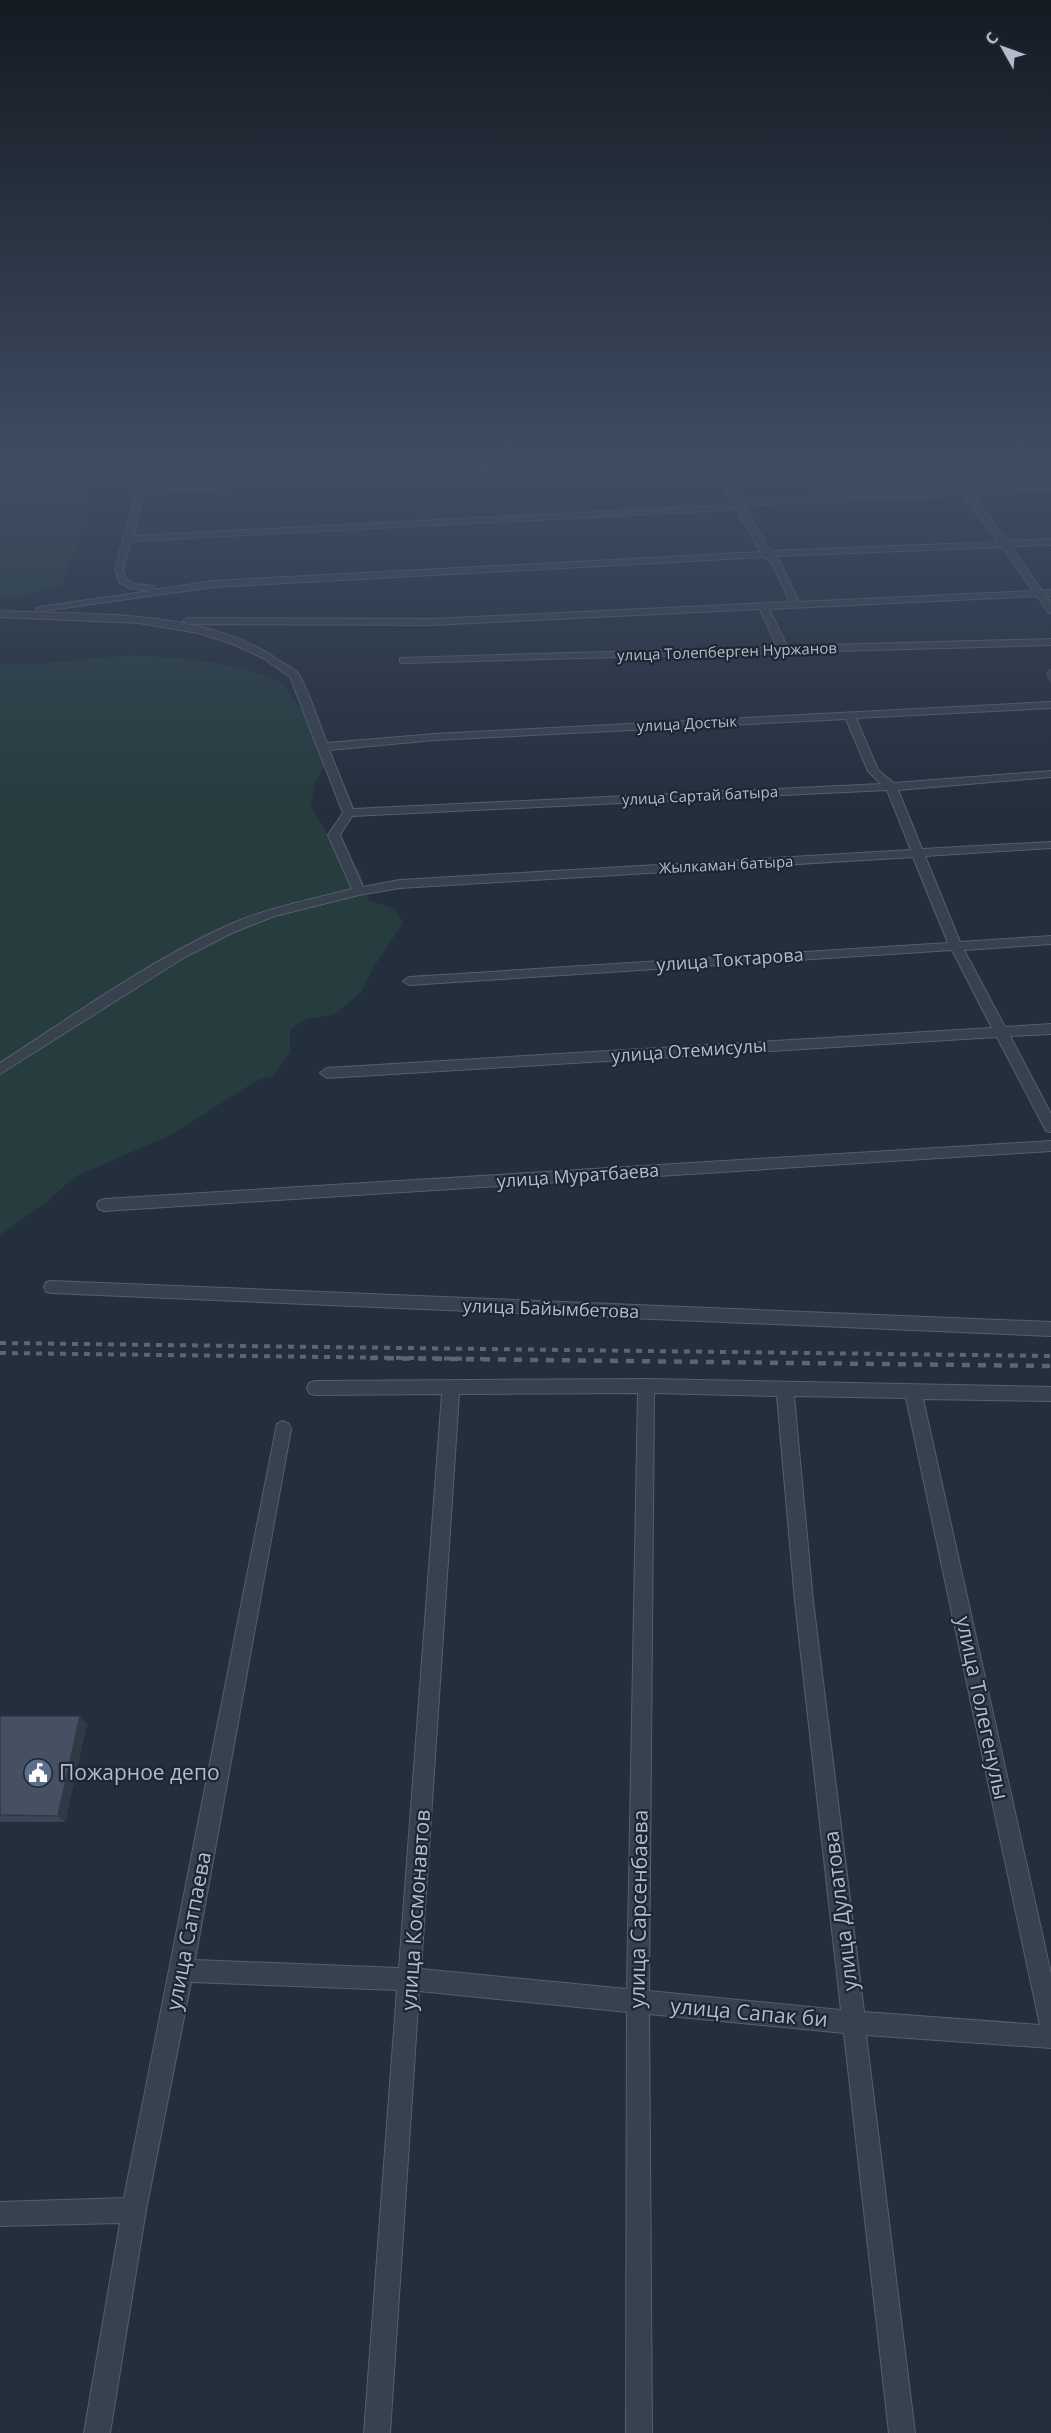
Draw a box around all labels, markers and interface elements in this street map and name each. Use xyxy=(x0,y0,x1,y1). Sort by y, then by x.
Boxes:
north arrow xyxy=(973,18,1033,78)
text: С xyxy=(980,27,1003,49)
street label: улица Толепберген Нуржанов xyxy=(617,637,837,665)
street label: улица Достык xyxy=(636,710,738,736)
street label: улица Сартай батыра xyxy=(621,781,779,809)
street label: Жылкаман батыра xyxy=(658,850,794,878)
street label: улица Токтарова xyxy=(656,942,804,976)
street label: улица Отемисулы xyxy=(610,1033,767,1067)
street label: улица Муратбаева xyxy=(496,1157,660,1193)
street label: улица Байымбетова xyxy=(462,1293,640,1323)
street label: улица Толегенулы xyxy=(950,1613,1016,1802)
public building icon: Пожарное депо xyxy=(22,1757,54,1789)
place label: Пожарное депо xyxy=(59,1758,220,1786)
street label: улица Космонавтов xyxy=(394,1809,436,2011)
street label: улица Сарсенбаева xyxy=(622,1809,654,2009)
street label: улица Дулатова xyxy=(816,1830,864,1993)
street label: улица Сатпаева xyxy=(159,1849,217,2013)
street label: улица Сапак би xyxy=(669,1991,829,2033)

